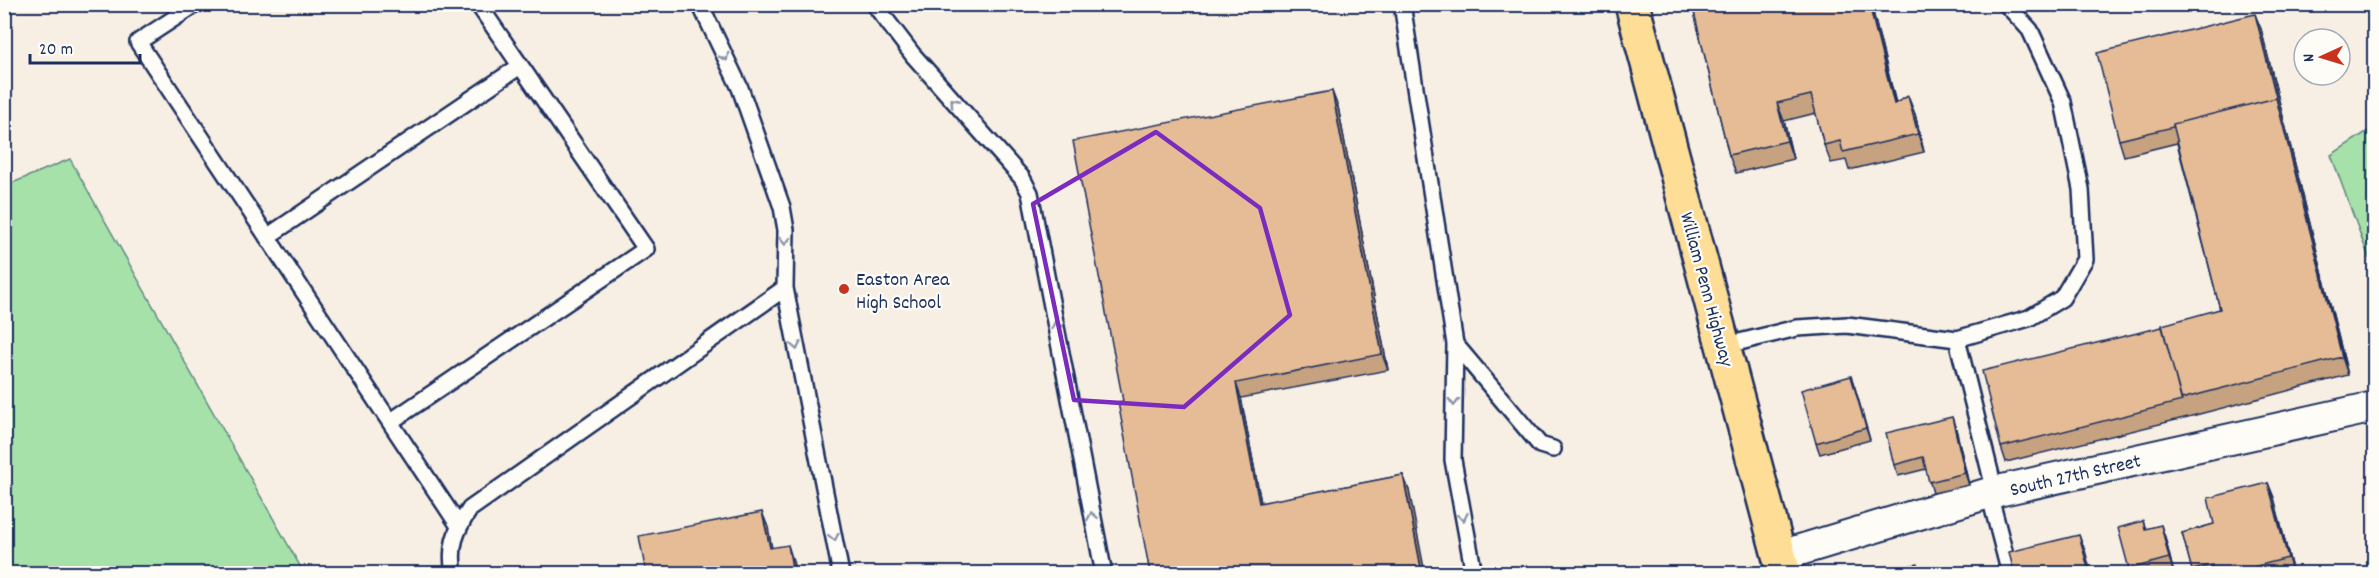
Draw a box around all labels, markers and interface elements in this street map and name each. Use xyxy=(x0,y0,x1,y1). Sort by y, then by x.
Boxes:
scale bar xyxy=(30,27,140,65)
north arrow xyxy=(2292,27,2352,87)
text: 20 m xyxy=(39,38,73,63)
one-way arrow xyxy=(718,51,729,62)
text: N xyxy=(2298,53,2321,63)
one-way arrow xyxy=(950,98,961,109)
street label: William Penn Highway xyxy=(1671,209,1739,371)
one-way arrow xyxy=(779,237,792,246)
place label: Easton Area High School xyxy=(856,267,950,318)
marker: Easton Area High School xyxy=(837,282,851,296)
one-way arrow xyxy=(1050,320,1063,330)
one-way arrow xyxy=(789,341,802,351)
one-way arrow xyxy=(1448,398,1460,407)
street label: South 27th Street xyxy=(2007,448,2144,506)
one-way arrow xyxy=(1086,511,1099,521)
one-way arrow xyxy=(1456,511,1469,521)
one-way arrow xyxy=(827,532,840,542)

